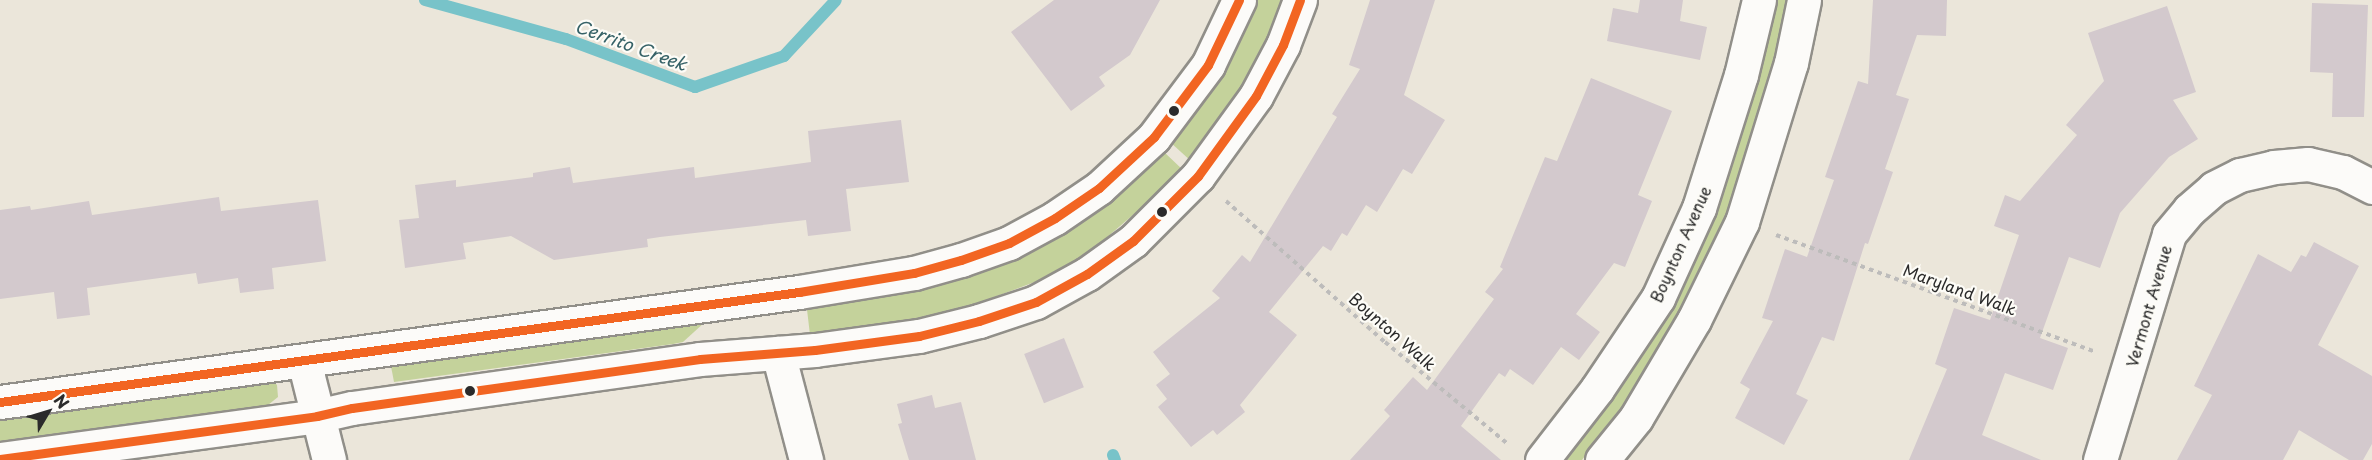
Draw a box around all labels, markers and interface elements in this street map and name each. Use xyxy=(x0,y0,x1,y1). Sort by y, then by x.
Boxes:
water label: Cerrito Creek xyxy=(571,14,691,76)
unlabelled marker xyxy=(1168,105,1180,117)
street label: Boynton Avenue xyxy=(1646,184,1714,304)
unlabelled marker xyxy=(1156,206,1168,218)
street label: Vermont Avenue xyxy=(2121,243,2175,369)
street label: Maryland Walk xyxy=(1900,259,2020,319)
street label: Boynton Walk xyxy=(1345,288,1441,374)
north arrow xyxy=(18,382,78,442)
unlabelled marker xyxy=(464,385,476,397)
text: N xyxy=(49,389,76,413)

